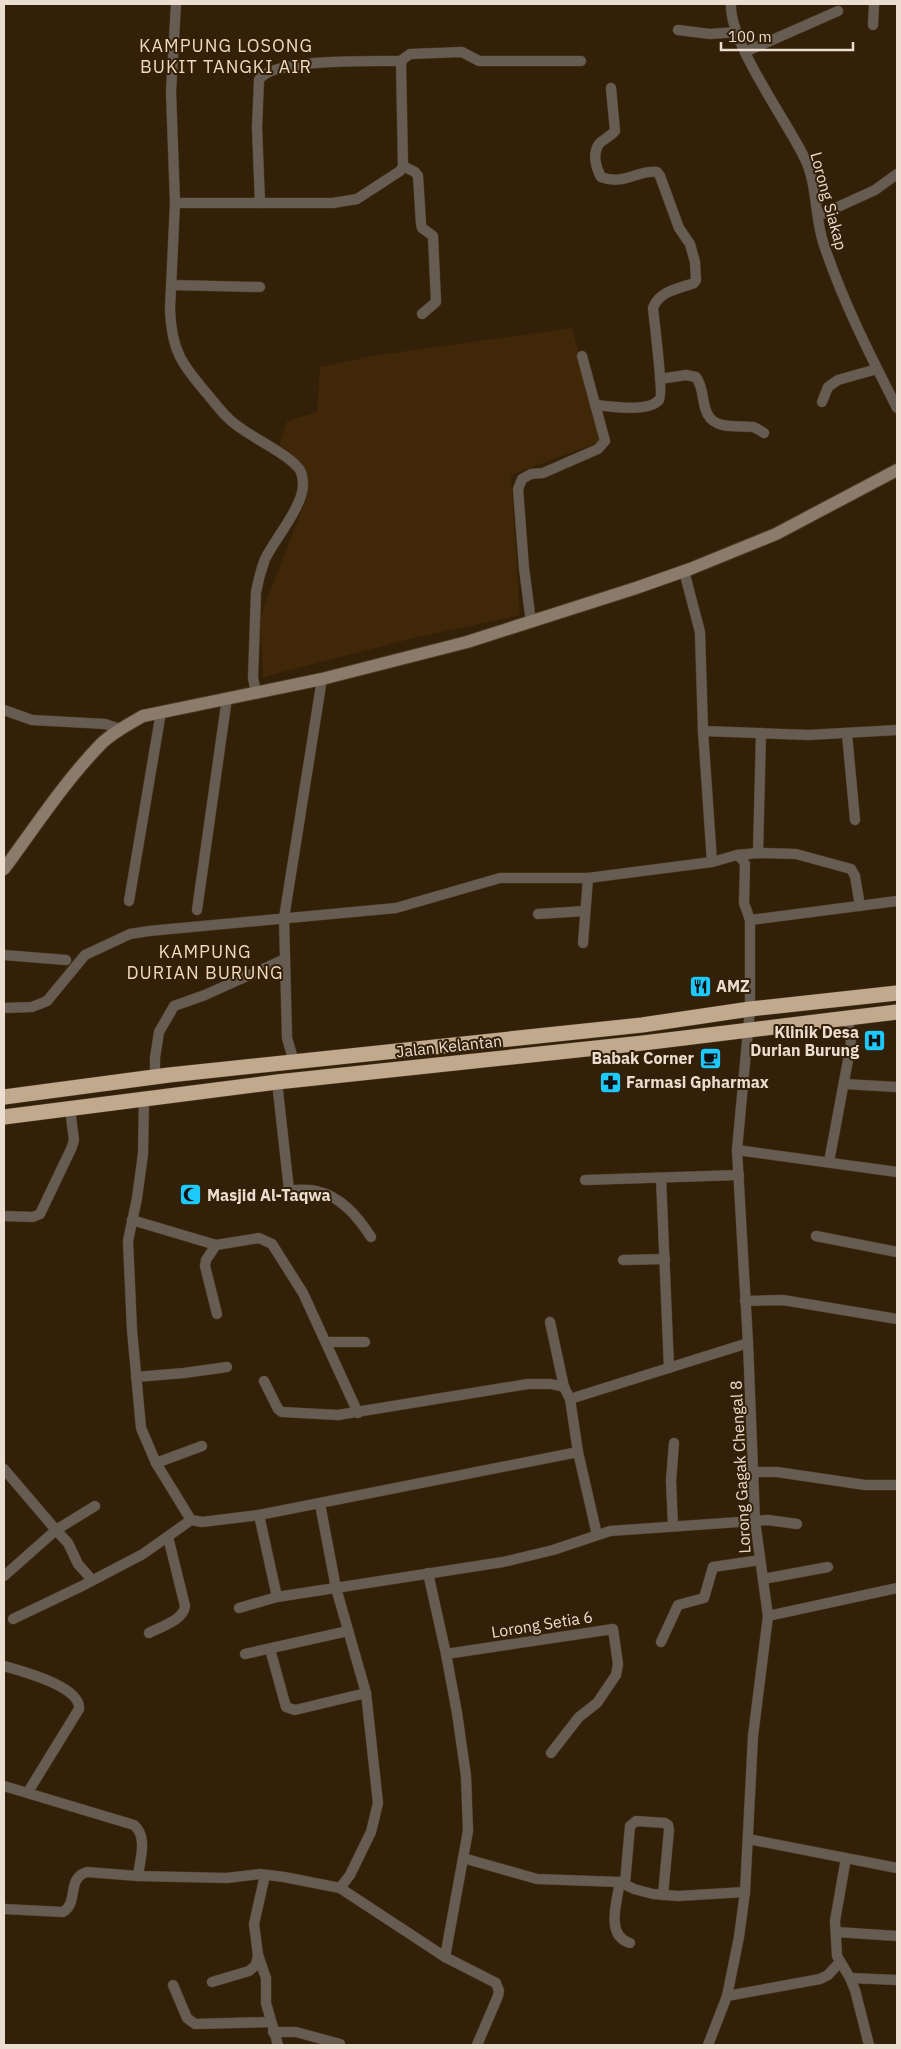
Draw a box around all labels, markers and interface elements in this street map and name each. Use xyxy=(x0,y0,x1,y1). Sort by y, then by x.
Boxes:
scale bar xyxy=(721,20,854,52)
text: 100 m xyxy=(728,27,772,46)
district label: KAMPUNG LOSONG BUKIT TANGKI AIR xyxy=(139,34,313,78)
street label: Lorong Siakap xyxy=(806,150,852,252)
district label: KAMPUNG DURIAN BURUNG xyxy=(126,940,284,984)
restaurant icon: AMZ xyxy=(688,974,712,998)
place label: AMZ xyxy=(716,976,750,996)
place label: Klinik Desa Durian Burung xyxy=(750,1022,859,1060)
hospital icon: Klinik Desa Durian Burung xyxy=(863,1029,887,1053)
street label: Jalan Kelantan xyxy=(395,1031,503,1061)
cafe icon: Babak Corner xyxy=(698,1046,722,1070)
place label: Babak Corner xyxy=(591,1048,695,1068)
pharmacy icon: Farmasi Gpharmax xyxy=(598,1070,622,1094)
place label: Farmasi Gpharmax xyxy=(626,1072,769,1092)
mosque icon: Masjid Al-Taqwa xyxy=(179,1183,203,1207)
place label: Masjid Al-Taqwa xyxy=(207,1185,331,1205)
street label: Lorong Gagak Chengal 8 xyxy=(725,1380,755,1554)
street label: Lorong Setia 6 xyxy=(490,1606,594,1642)

